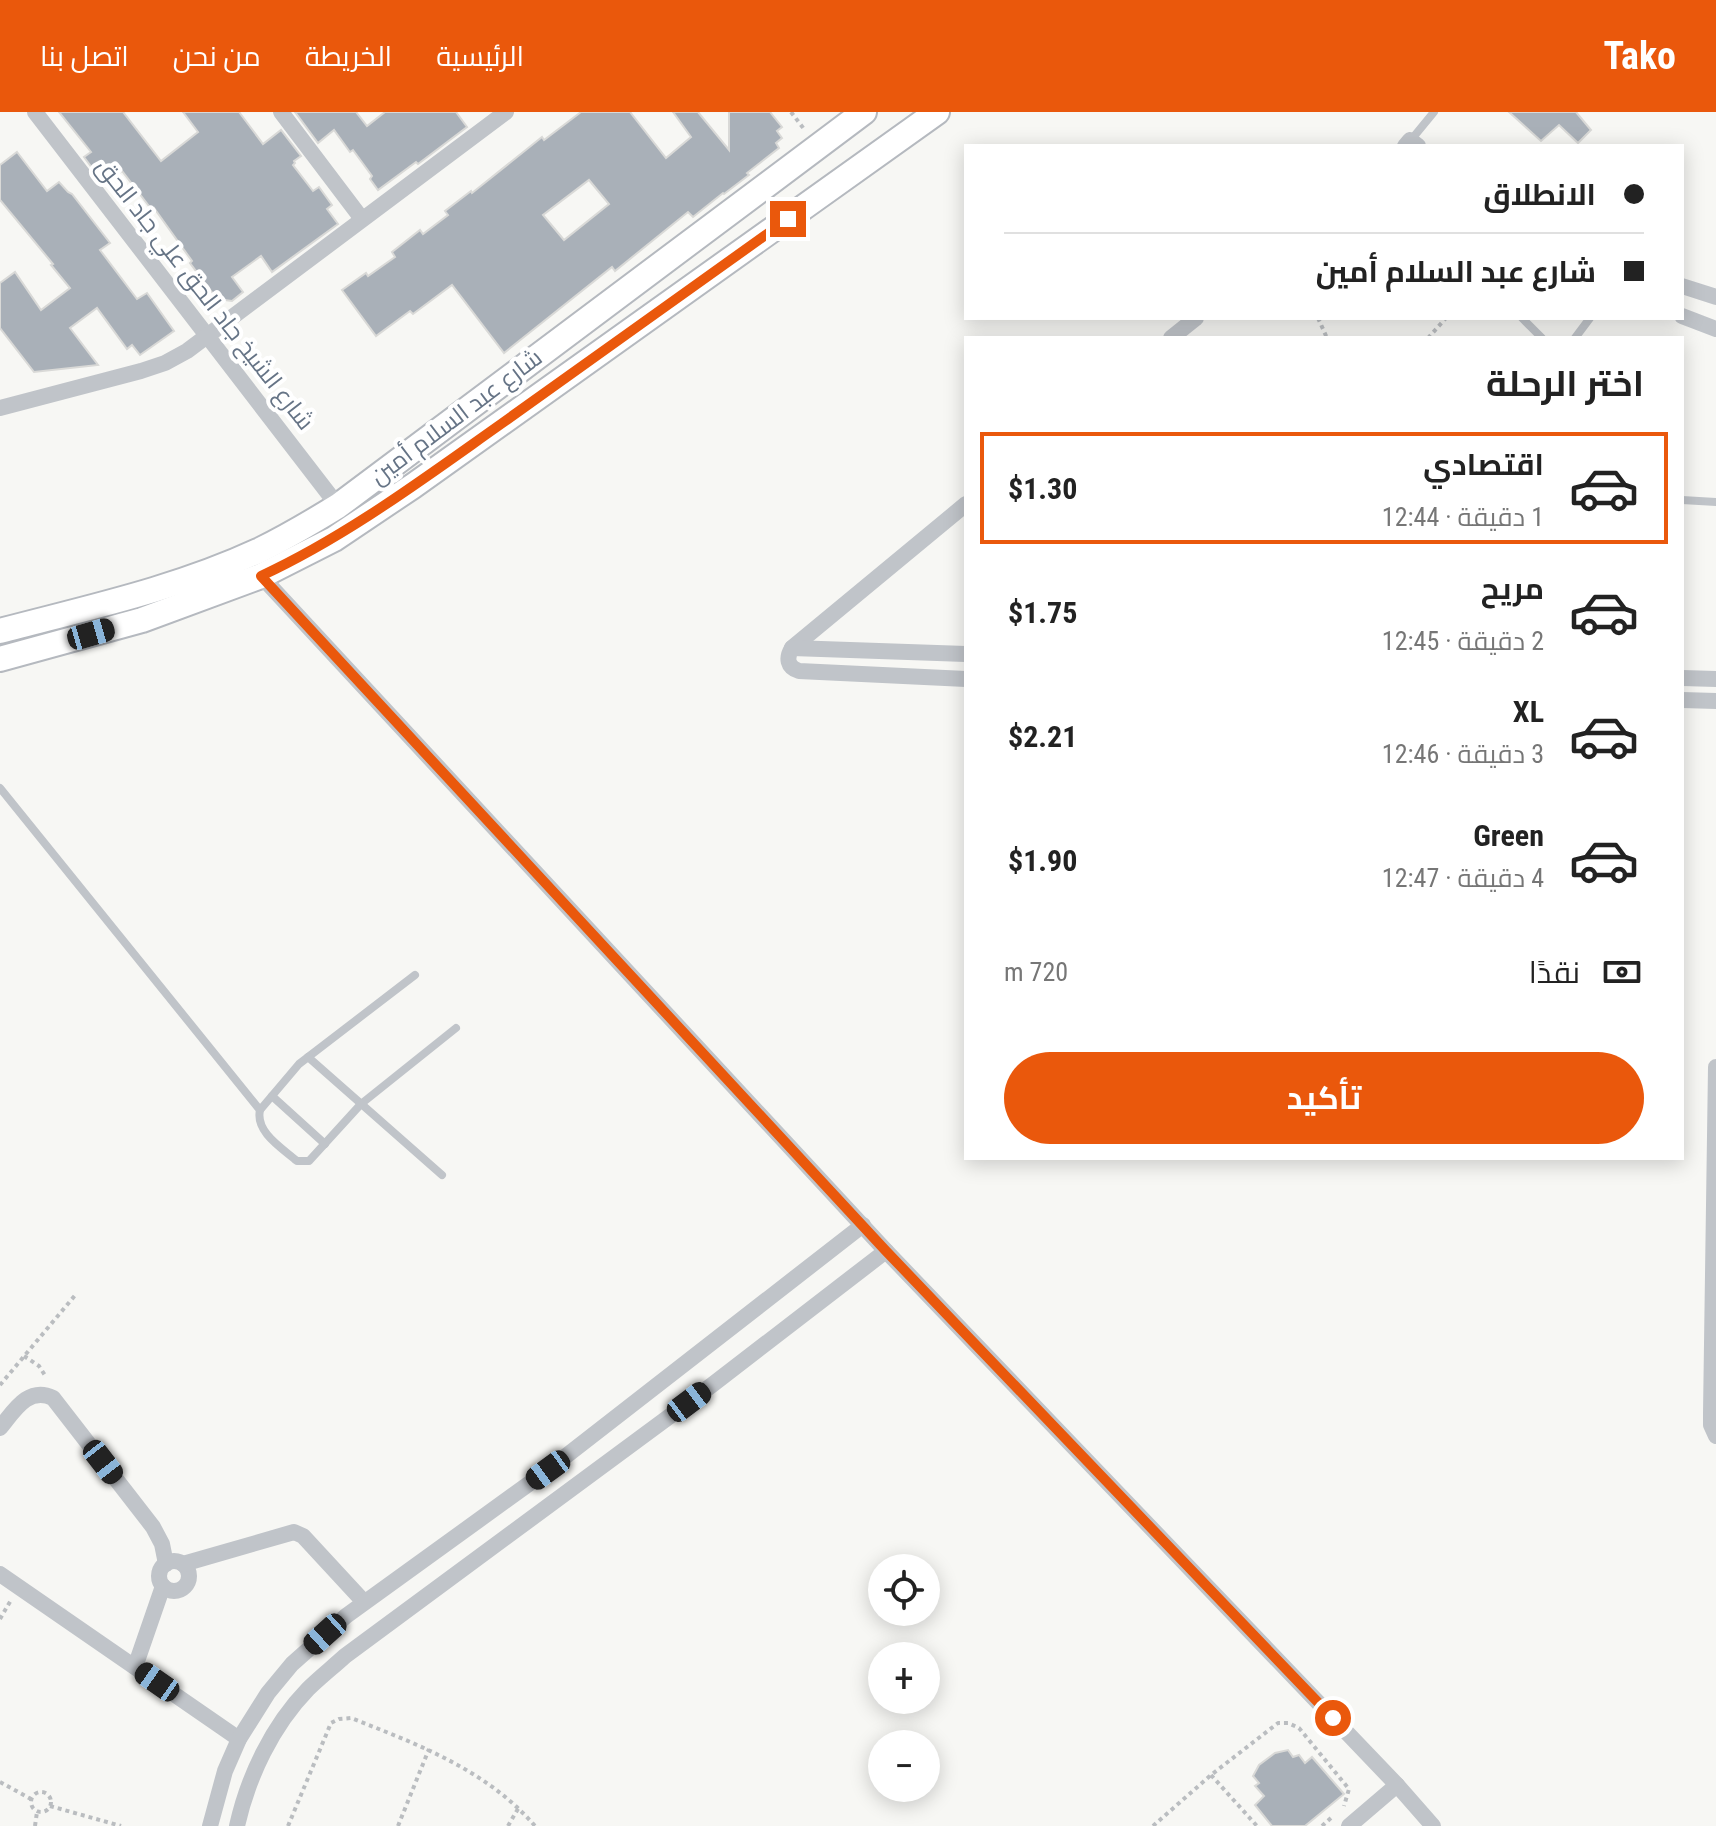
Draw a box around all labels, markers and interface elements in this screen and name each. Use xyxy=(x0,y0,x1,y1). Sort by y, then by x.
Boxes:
text: Tako xyxy=(1604,34,1676,78)
text: اتصل بنا xyxy=(40,40,129,73)
text: من نحن xyxy=(173,40,261,73)
text: الخريطة xyxy=(305,40,392,73)
text: الرئيسية xyxy=(436,40,524,73)
street label: شارع الشيخ جاد الحق علي جاد الحق xyxy=(86,153,320,438)
text: الانطلاق xyxy=(1483,177,1596,212)
route end xyxy=(770,201,806,237)
text: شارع عبد السلام أمين xyxy=(1316,254,1596,289)
street label: شارع عبد السلام أمين xyxy=(363,342,549,492)
text: اختر الرحلة xyxy=(1486,363,1644,405)
text: اقتصادي xyxy=(1423,447,1544,482)
icon: car xyxy=(1568,452,1640,524)
text: $1.30 xyxy=(1008,471,1077,506)
text: 1 دقيقة · 12:44 xyxy=(1382,502,1544,532)
text: مريح xyxy=(1481,571,1544,606)
icon: car xyxy=(1568,576,1640,648)
text: $1.75 xyxy=(1008,595,1077,630)
car xyxy=(65,616,117,652)
text: 2 دقيقة · 12:45 xyxy=(1382,626,1544,656)
text: XL xyxy=(1513,694,1544,729)
icon: car xyxy=(1568,700,1640,772)
text: $2.21 xyxy=(1008,719,1077,754)
text: 3 دقيقة · 12:46 xyxy=(1382,739,1544,769)
text: Green xyxy=(1473,818,1544,853)
icon: car xyxy=(1568,824,1640,896)
text: $1.90 xyxy=(1008,843,1077,878)
text: 4 دقيقة · 12:47 xyxy=(1382,863,1544,893)
icon: cash xyxy=(1600,950,1644,994)
text: نقدًا xyxy=(1529,955,1580,990)
text: 720 m xyxy=(1004,957,1068,987)
button: تأكيد xyxy=(1004,1052,1644,1144)
car xyxy=(663,1378,715,1426)
car xyxy=(79,1436,127,1488)
car xyxy=(522,1446,574,1494)
map controls xyxy=(868,1554,940,1802)
button: locate xyxy=(868,1554,940,1626)
car xyxy=(299,1609,351,1659)
button: + xyxy=(868,1642,940,1714)
car xyxy=(130,1658,184,1706)
route start xyxy=(1315,1700,1351,1736)
button: − xyxy=(868,1730,940,1802)

